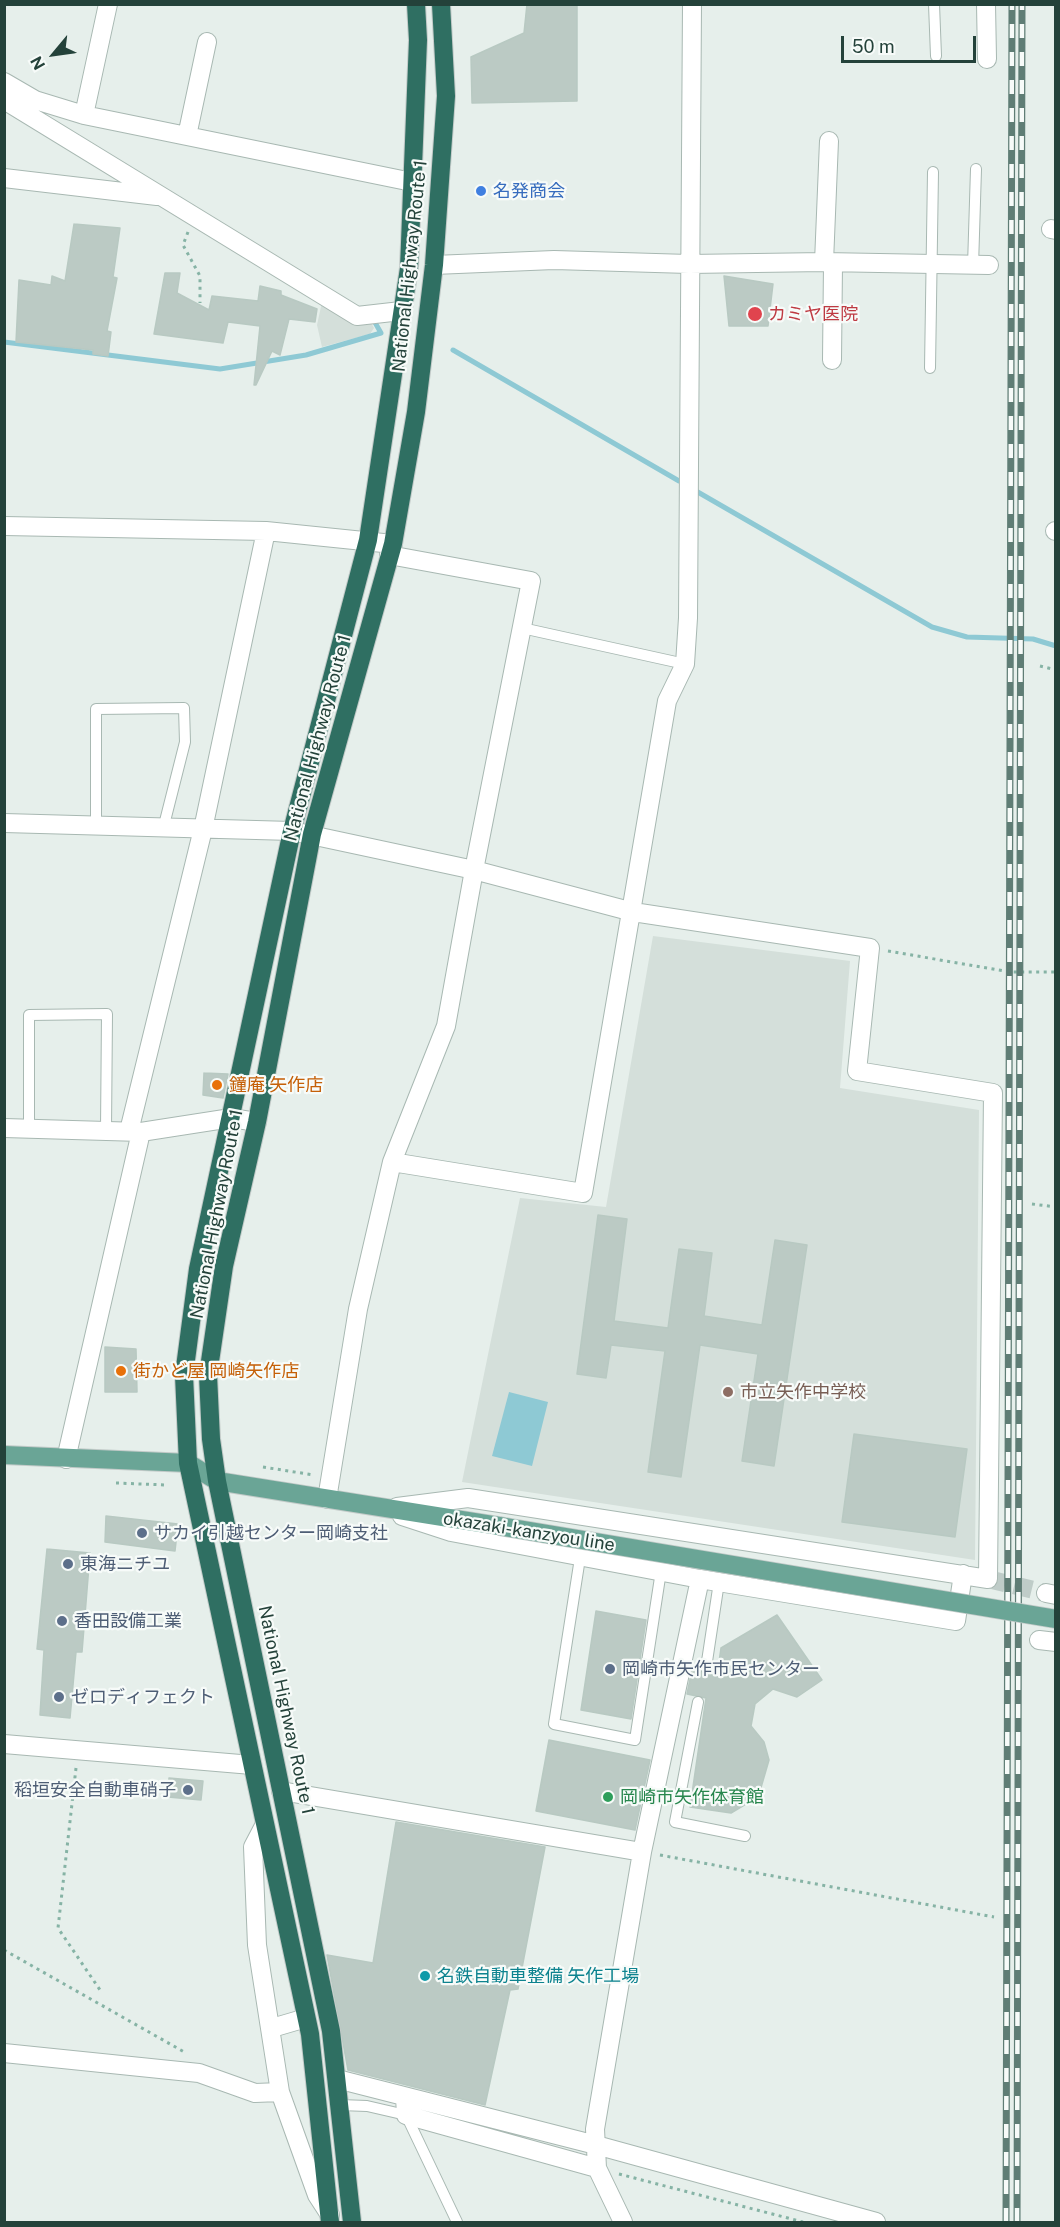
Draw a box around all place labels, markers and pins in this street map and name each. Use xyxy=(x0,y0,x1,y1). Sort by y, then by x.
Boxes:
place label: 名発商会 xyxy=(493,180,565,202)
marker: 名発商会 xyxy=(474,184,488,198)
place label: カミヤ医院 xyxy=(768,303,858,325)
marker: カミヤ医院 xyxy=(746,305,764,323)
place label: 鐘庵 矢作店 xyxy=(229,1074,323,1096)
marker: 鐘庵 矢作店 xyxy=(210,1078,224,1092)
place label: 街かど屋 岡崎矢作店 xyxy=(133,1360,299,1382)
marker: 街かど屋 岡崎矢作店 xyxy=(114,1364,128,1378)
place label: 市立矢作中学校 xyxy=(740,1381,866,1403)
marker: 市立矢作中学校 xyxy=(721,1385,735,1399)
place label: サカイ引越センター岡崎支社 xyxy=(154,1522,388,1544)
marker: サカイ引越センター岡崎支社 xyxy=(135,1526,149,1540)
place label: 東海ニチユ xyxy=(80,1553,170,1575)
marker: 東海ニチユ xyxy=(61,1557,75,1571)
place label: 香田設備工業 xyxy=(74,1610,182,1632)
marker: 香田設備工業 xyxy=(55,1614,69,1628)
place label: 岡崎市矢作市民センター xyxy=(622,1658,820,1680)
marker: 岡崎市矢作市民センター xyxy=(603,1662,617,1676)
place label: ゼロディフェクト xyxy=(71,1686,215,1708)
marker: ゼロディフェクト xyxy=(52,1690,66,1704)
place label: 稻垣安全自動車硝子 xyxy=(14,1779,176,1801)
marker: 稻垣安全自動車硝子 xyxy=(181,1783,195,1797)
place label: 岡崎市矢作体育館 xyxy=(620,1786,764,1808)
marker: 岡崎市矢作体育館 xyxy=(601,1790,615,1804)
place label: 名鉄自動車整備 矢作工場 xyxy=(437,1965,639,1987)
marker: 名鉄自動車整備 矢作工場 xyxy=(418,1969,432,1983)

